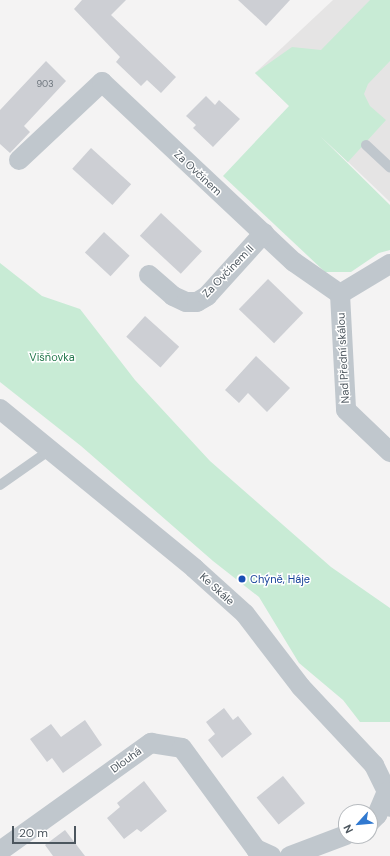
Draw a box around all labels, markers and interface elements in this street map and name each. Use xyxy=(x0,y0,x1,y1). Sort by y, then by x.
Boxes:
house number: 903 xyxy=(36,79,54,89)
street label: Za Ovčínem xyxy=(172,148,224,198)
street label: Za Ovčínem II xyxy=(200,242,256,300)
street label: Nad Přední skálou xyxy=(334,312,352,404)
park label: Višňovka xyxy=(29,350,75,364)
street label: Ke Skále xyxy=(197,570,237,608)
place label: Chýně, Háje xyxy=(250,572,310,586)
marker: Chýně, Háje xyxy=(237,574,247,584)
street label: Dlouhá xyxy=(108,744,144,776)
north arrow xyxy=(338,804,378,844)
scale bar xyxy=(14,818,78,844)
text: N xyxy=(340,822,356,836)
text: 20 m xyxy=(19,825,48,841)

